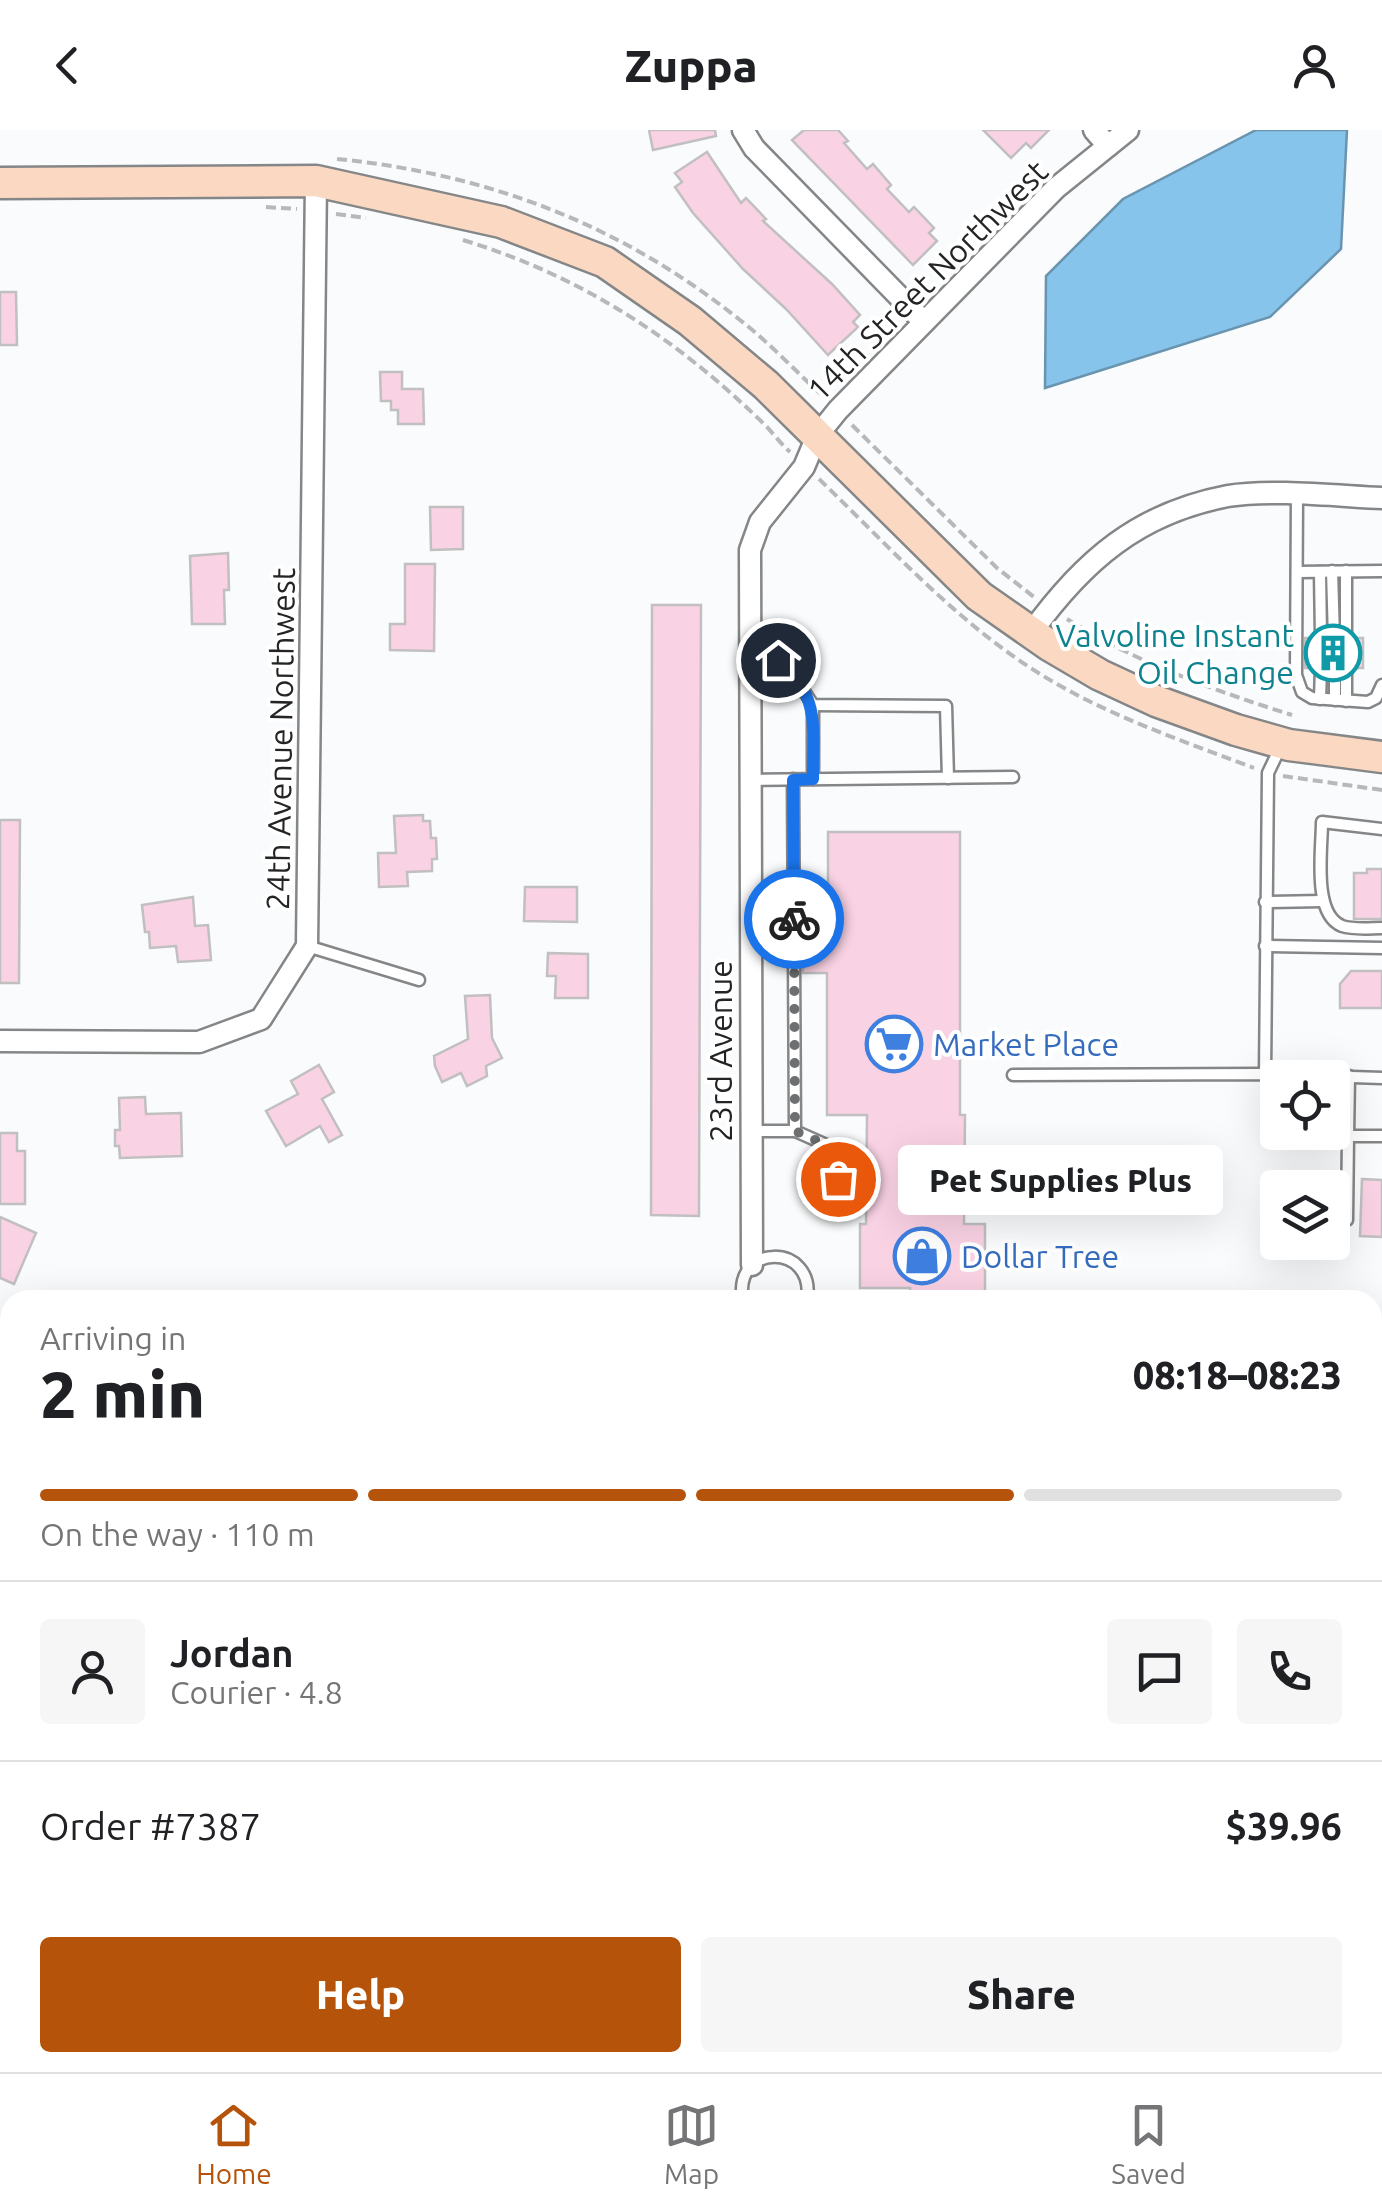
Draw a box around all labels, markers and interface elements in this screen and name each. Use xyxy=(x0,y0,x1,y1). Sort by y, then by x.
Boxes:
icon: back xyxy=(40,38,95,93)
icon: person xyxy=(1287,38,1342,93)
text: Zuppa xyxy=(624,40,758,91)
street label: 14th Street Northwest xyxy=(800,152,1055,407)
street label: 24th Avenue Northwest xyxy=(259,567,301,911)
place label: Valvoline Instant Oil Change xyxy=(1056,617,1294,690)
pin xyxy=(736,618,821,703)
building icon: Valvoline Instant Oil Change xyxy=(1303,623,1363,683)
icon: home xyxy=(751,633,806,688)
courier xyxy=(744,869,844,969)
icon: bike xyxy=(767,892,822,947)
street label: 23rd Avenue xyxy=(702,960,738,1142)
supermarket icon: Market Place xyxy=(864,1014,924,1074)
place label: Market Place xyxy=(933,1026,1119,1062)
map controls xyxy=(1260,1060,1350,1260)
button: locate xyxy=(1260,1060,1350,1150)
pin xyxy=(796,1137,881,1222)
callout: Pet Supplies Plus xyxy=(898,1144,1223,1214)
icon: bag xyxy=(811,1152,866,1207)
text: Pet Supplies Plus xyxy=(929,1162,1192,1198)
button: layers xyxy=(1260,1170,1350,1260)
shop icon: Dollar Tree xyxy=(892,1226,952,1286)
place label: Dollar Tree xyxy=(961,1238,1119,1274)
text: Arriving in xyxy=(40,1320,186,1356)
text: 08:18–08:23 xyxy=(1133,1354,1342,1396)
text: 2 min xyxy=(40,1357,205,1430)
text: On the way · 110 m xyxy=(40,1516,315,1552)
button: person xyxy=(40,1619,145,1724)
button: chat xyxy=(1107,1619,1212,1724)
button: phone xyxy=(1237,1619,1342,1724)
text: Jordan xyxy=(170,1632,294,1674)
text: Courier · 4.8 xyxy=(170,1674,343,1710)
text: Order #7387 xyxy=(40,1805,261,1847)
text: $39.96 xyxy=(1225,1805,1342,1847)
button: Help xyxy=(40,1937,681,2052)
button: Share xyxy=(701,1937,1342,2052)
tab: Home xyxy=(196,2098,272,2189)
tab: Map xyxy=(664,2098,719,2189)
tab: Saved xyxy=(1111,2098,1186,2189)

